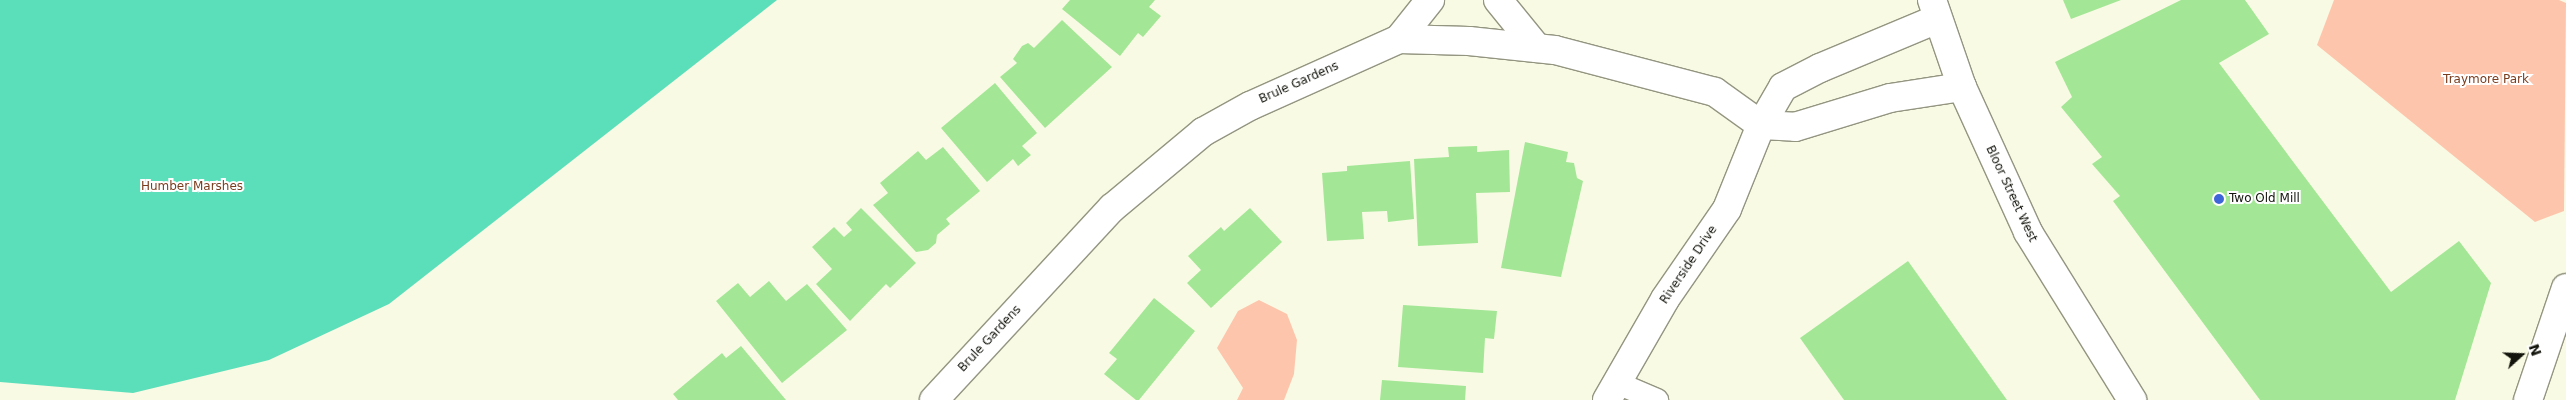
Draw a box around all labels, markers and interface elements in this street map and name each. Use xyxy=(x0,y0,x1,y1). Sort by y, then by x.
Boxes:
street label: Brule Gardens xyxy=(1257,59,1341,107)
park label: Traymore Park xyxy=(2443,73,2529,87)
street label: Bloor Street West xyxy=(1982,143,2040,245)
park label: Humber Marshes xyxy=(141,180,243,194)
place label: Two Old Mill xyxy=(2229,192,2300,206)
marker: Two Old Mill xyxy=(2213,193,2225,205)
street label: Riverside Drive xyxy=(1657,223,1721,307)
street label: Brule Gardens xyxy=(956,303,1024,375)
north arrow xyxy=(2496,330,2546,380)
text: N xyxy=(2526,342,2545,358)

